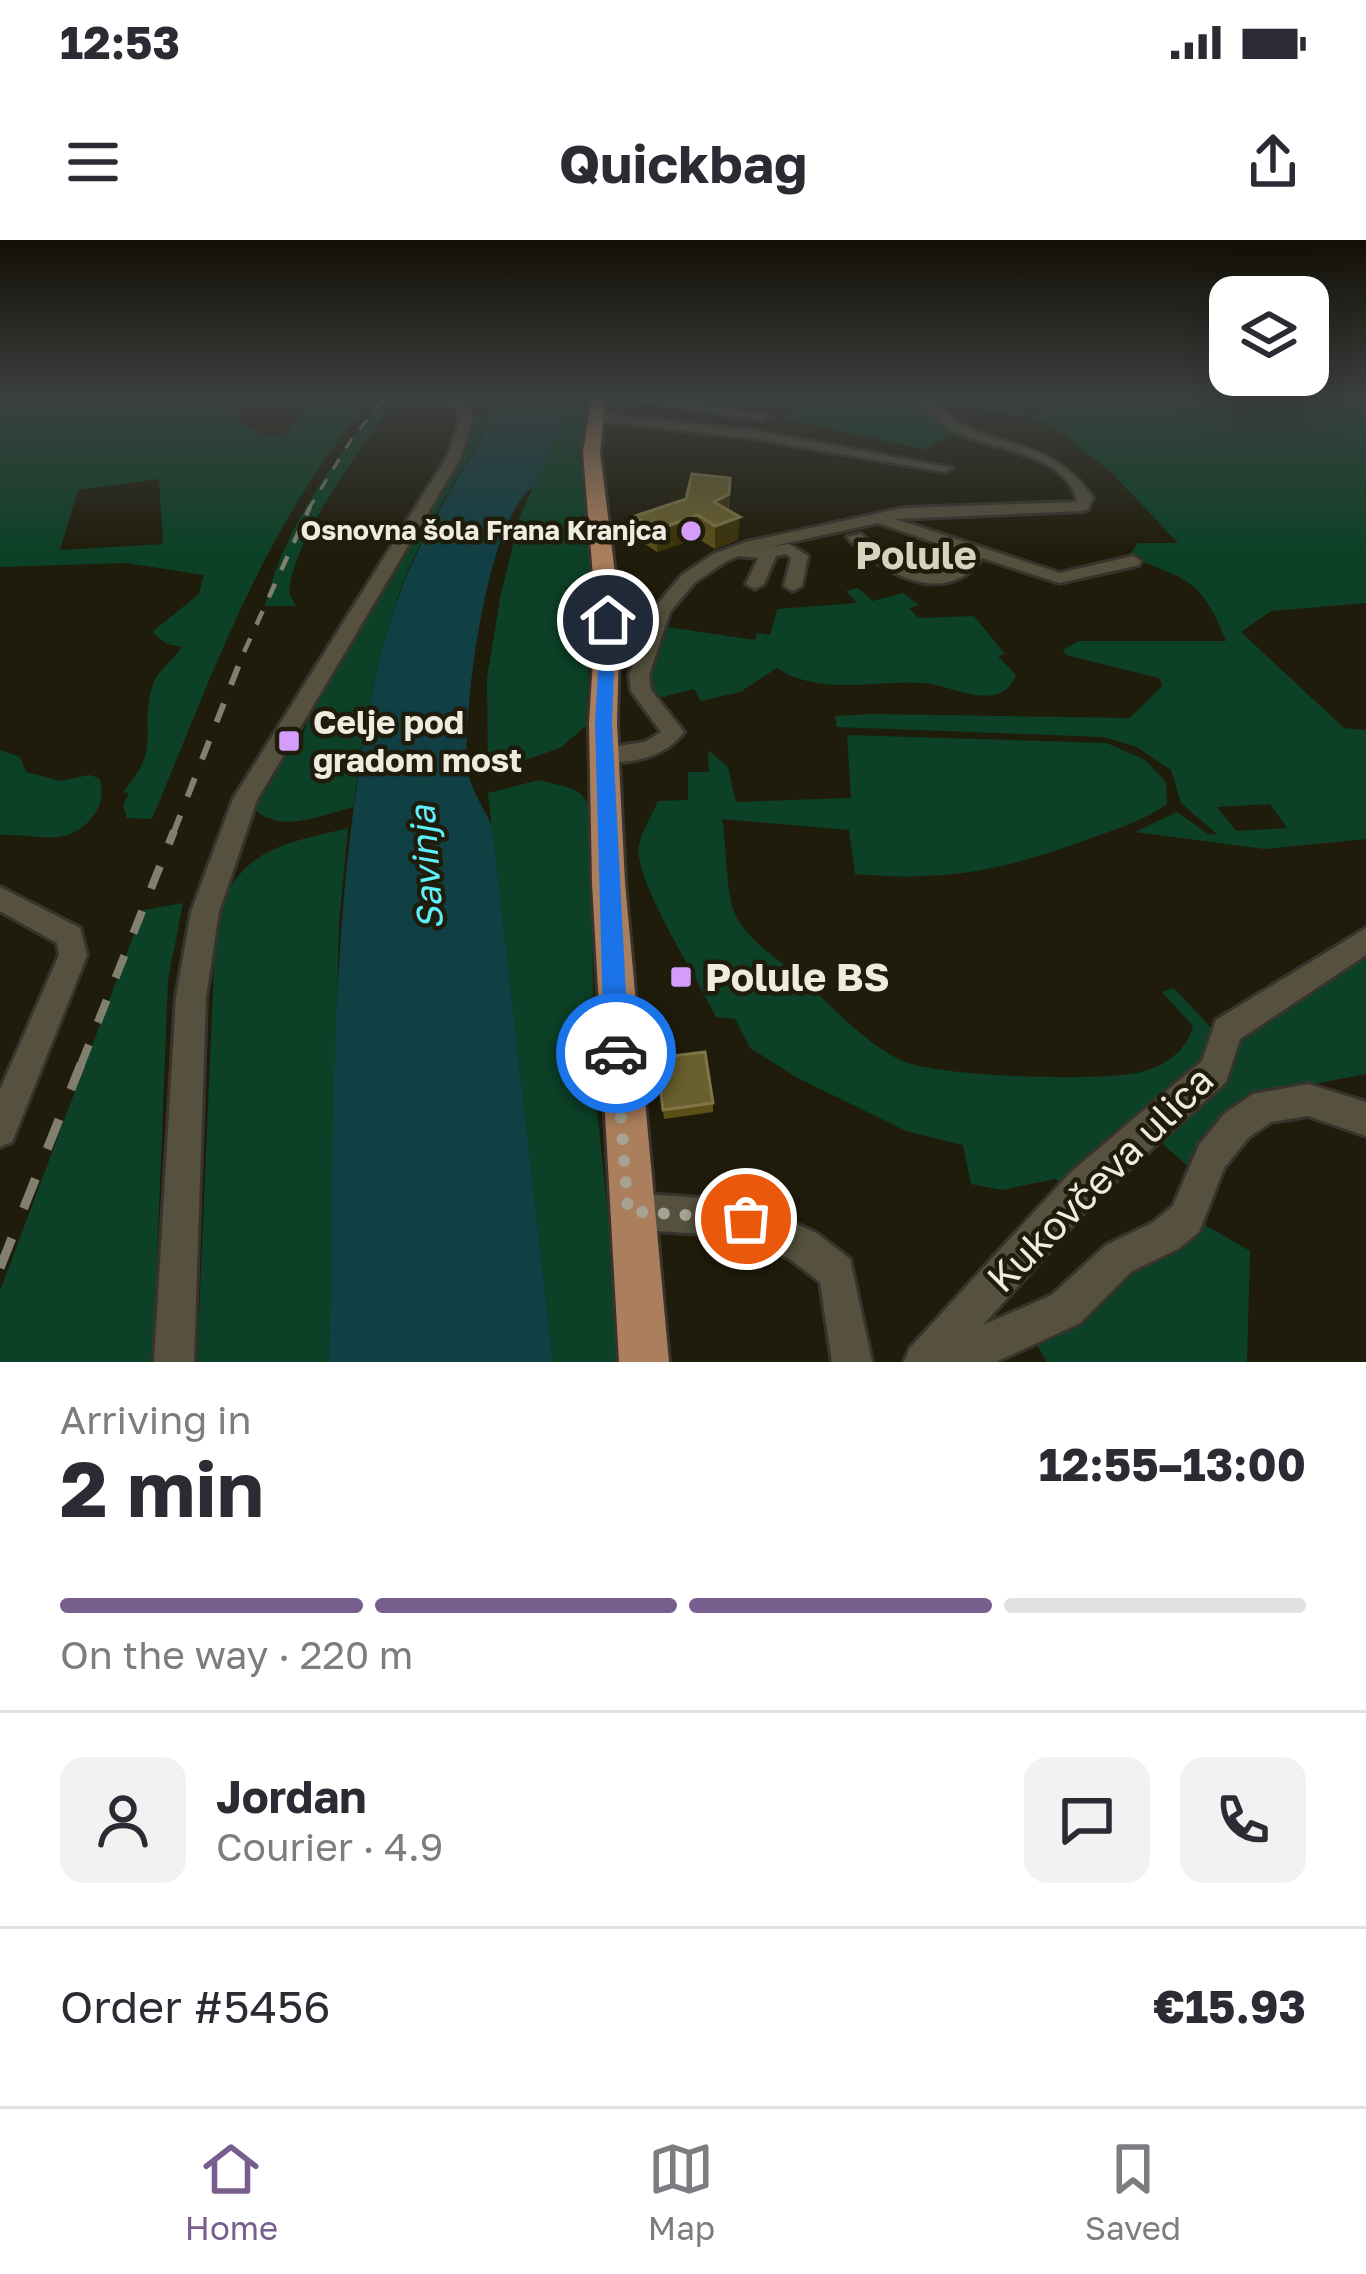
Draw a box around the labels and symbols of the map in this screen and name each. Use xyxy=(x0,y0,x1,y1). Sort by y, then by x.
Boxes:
place label: Osnovna šola Frana Kranjca xyxy=(300,514,667,546)
marker: Osnovna šola Frana Kranjca xyxy=(678,518,704,544)
district label: Polule xyxy=(855,531,977,578)
pin xyxy=(557,569,659,671)
place label: Celje pod gradom most xyxy=(313,702,522,779)
marker: Celje pod gradom most xyxy=(276,728,302,754)
water label: Savinja xyxy=(400,803,451,932)
place label: Polule BS xyxy=(705,953,890,1000)
marker: Polule BS xyxy=(668,964,694,990)
courier xyxy=(556,993,676,1113)
street label: Kukovčeva ulica xyxy=(977,1056,1222,1301)
pin xyxy=(695,1168,797,1270)

